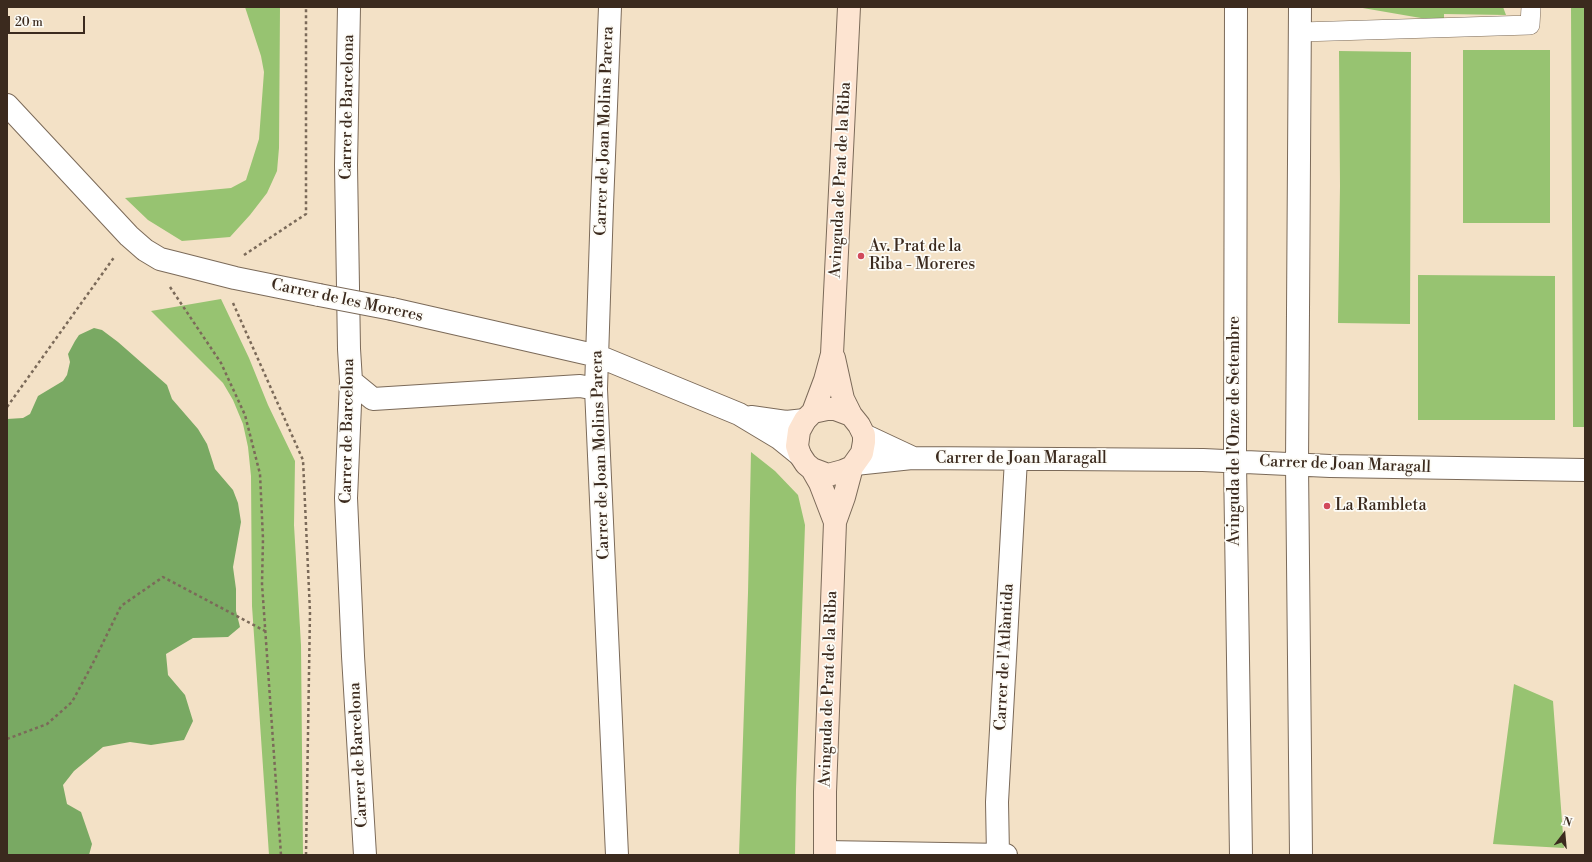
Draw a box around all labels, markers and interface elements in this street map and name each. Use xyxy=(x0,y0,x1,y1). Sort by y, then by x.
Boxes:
scale bar xyxy=(10,8,87,34)
text: 20 m xyxy=(15,15,43,30)
street label: Carrer de Joan Molins Parera xyxy=(592,26,618,236)
street label: Carrer de Barcelona xyxy=(337,34,359,180)
street label: Avinguda de Prat de la Riba xyxy=(826,81,856,279)
place label: Av. Prat de la Riba - Moreres xyxy=(869,237,975,275)
marker: Av. Prat de la Riba - Moreres xyxy=(856,251,866,261)
street label: Carrer de les Moreres xyxy=(269,276,425,326)
street label: Avinguda de l'Onze de Setembre xyxy=(1225,316,1245,546)
street label: Carrer de Joan Molins Parera xyxy=(588,350,614,560)
street label: Carrer de Barcelona xyxy=(337,358,359,504)
street label: Carrer de Joan Maragall xyxy=(935,449,1107,469)
street label: Carrer de Joan Maragall xyxy=(1259,452,1431,478)
place label: La Rambleta xyxy=(1335,496,1426,516)
marker: La Rambleta xyxy=(1322,501,1332,511)
street label: Carrer de l'Atlàntida xyxy=(992,583,1018,731)
street label: Avinguda de Prat de la Riba xyxy=(816,591,842,787)
street label: Carrer de Barcelona xyxy=(346,682,372,828)
north arrow xyxy=(1544,814,1584,854)
text: N xyxy=(1561,815,1573,830)

